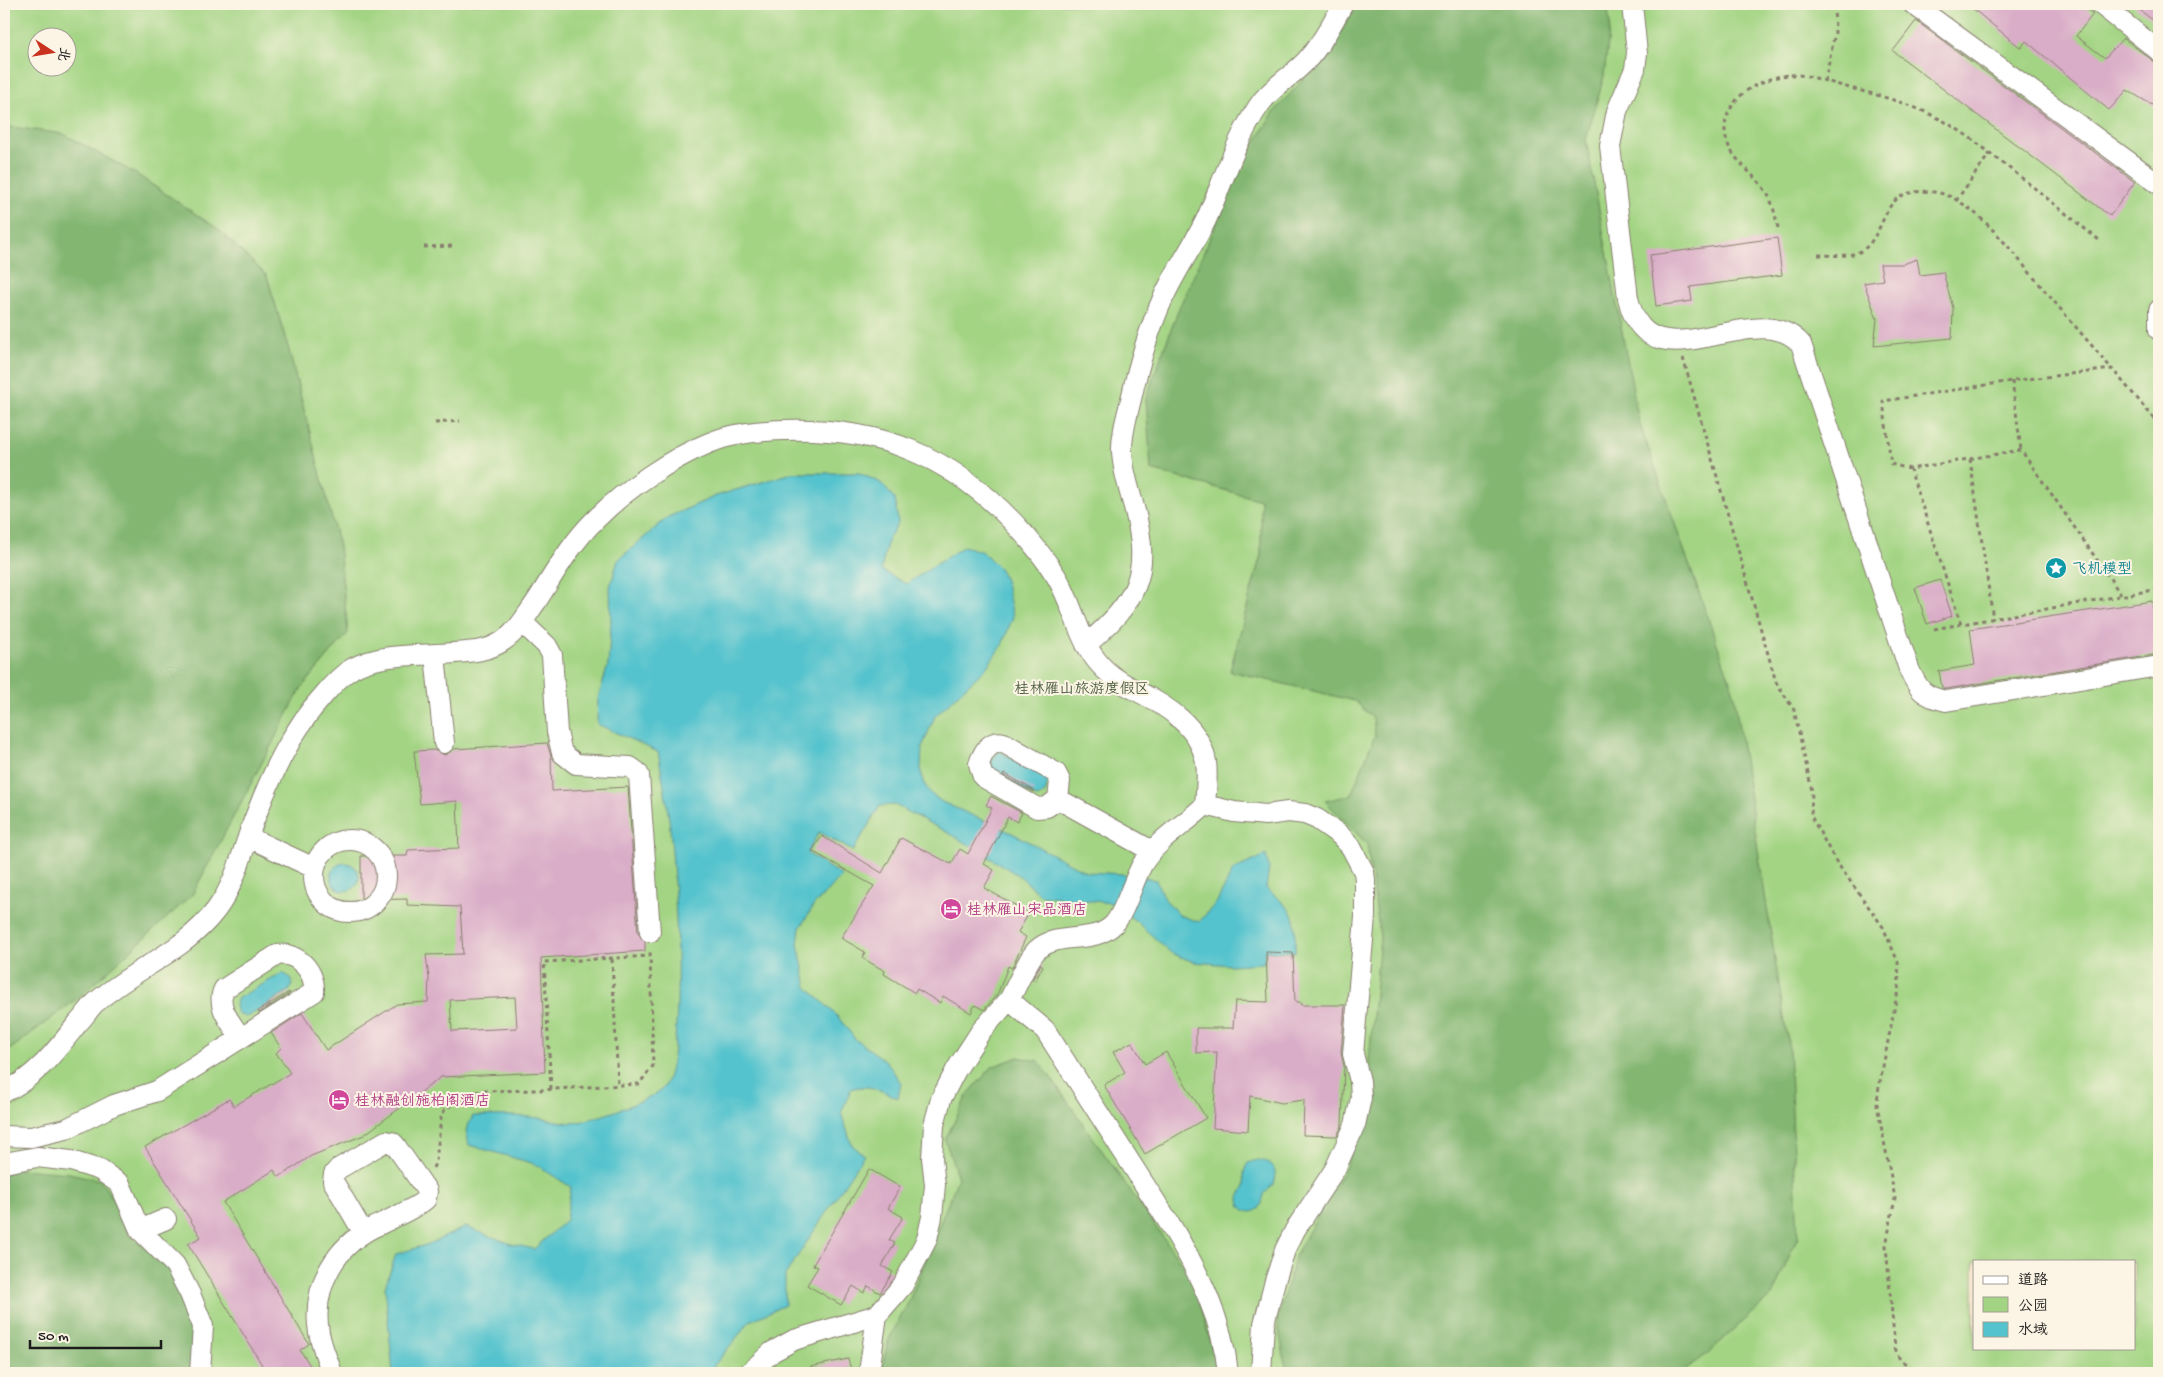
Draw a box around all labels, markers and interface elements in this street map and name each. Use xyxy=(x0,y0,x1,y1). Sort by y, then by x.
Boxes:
north arrow xyxy=(28,28,78,78)
text: 北 xyxy=(53,46,72,63)
place icon: 飞机模型 xyxy=(2044,556,2068,580)
place label: 飞机模型 xyxy=(2072,561,2132,579)
park label: 桂林雁山旅游度假区 xyxy=(1014,680,1150,699)
hotel icon: 桂林雁山宋品酒店 xyxy=(939,897,963,921)
place label: 桂林雁山宋品酒店 xyxy=(967,901,1087,920)
hotel icon: 桂林融创施柏阁酒店 xyxy=(327,1088,351,1112)
place label: 桂林融创施柏阁酒店 xyxy=(355,1092,490,1111)
legend xyxy=(1973,1260,2136,1350)
text: 道路 xyxy=(2018,1272,2048,1290)
text: 公园 xyxy=(2018,1298,2048,1316)
scale bar xyxy=(30,1317,161,1349)
text: 水域 xyxy=(2018,1322,2048,1340)
text: 50 m xyxy=(38,1328,69,1346)

